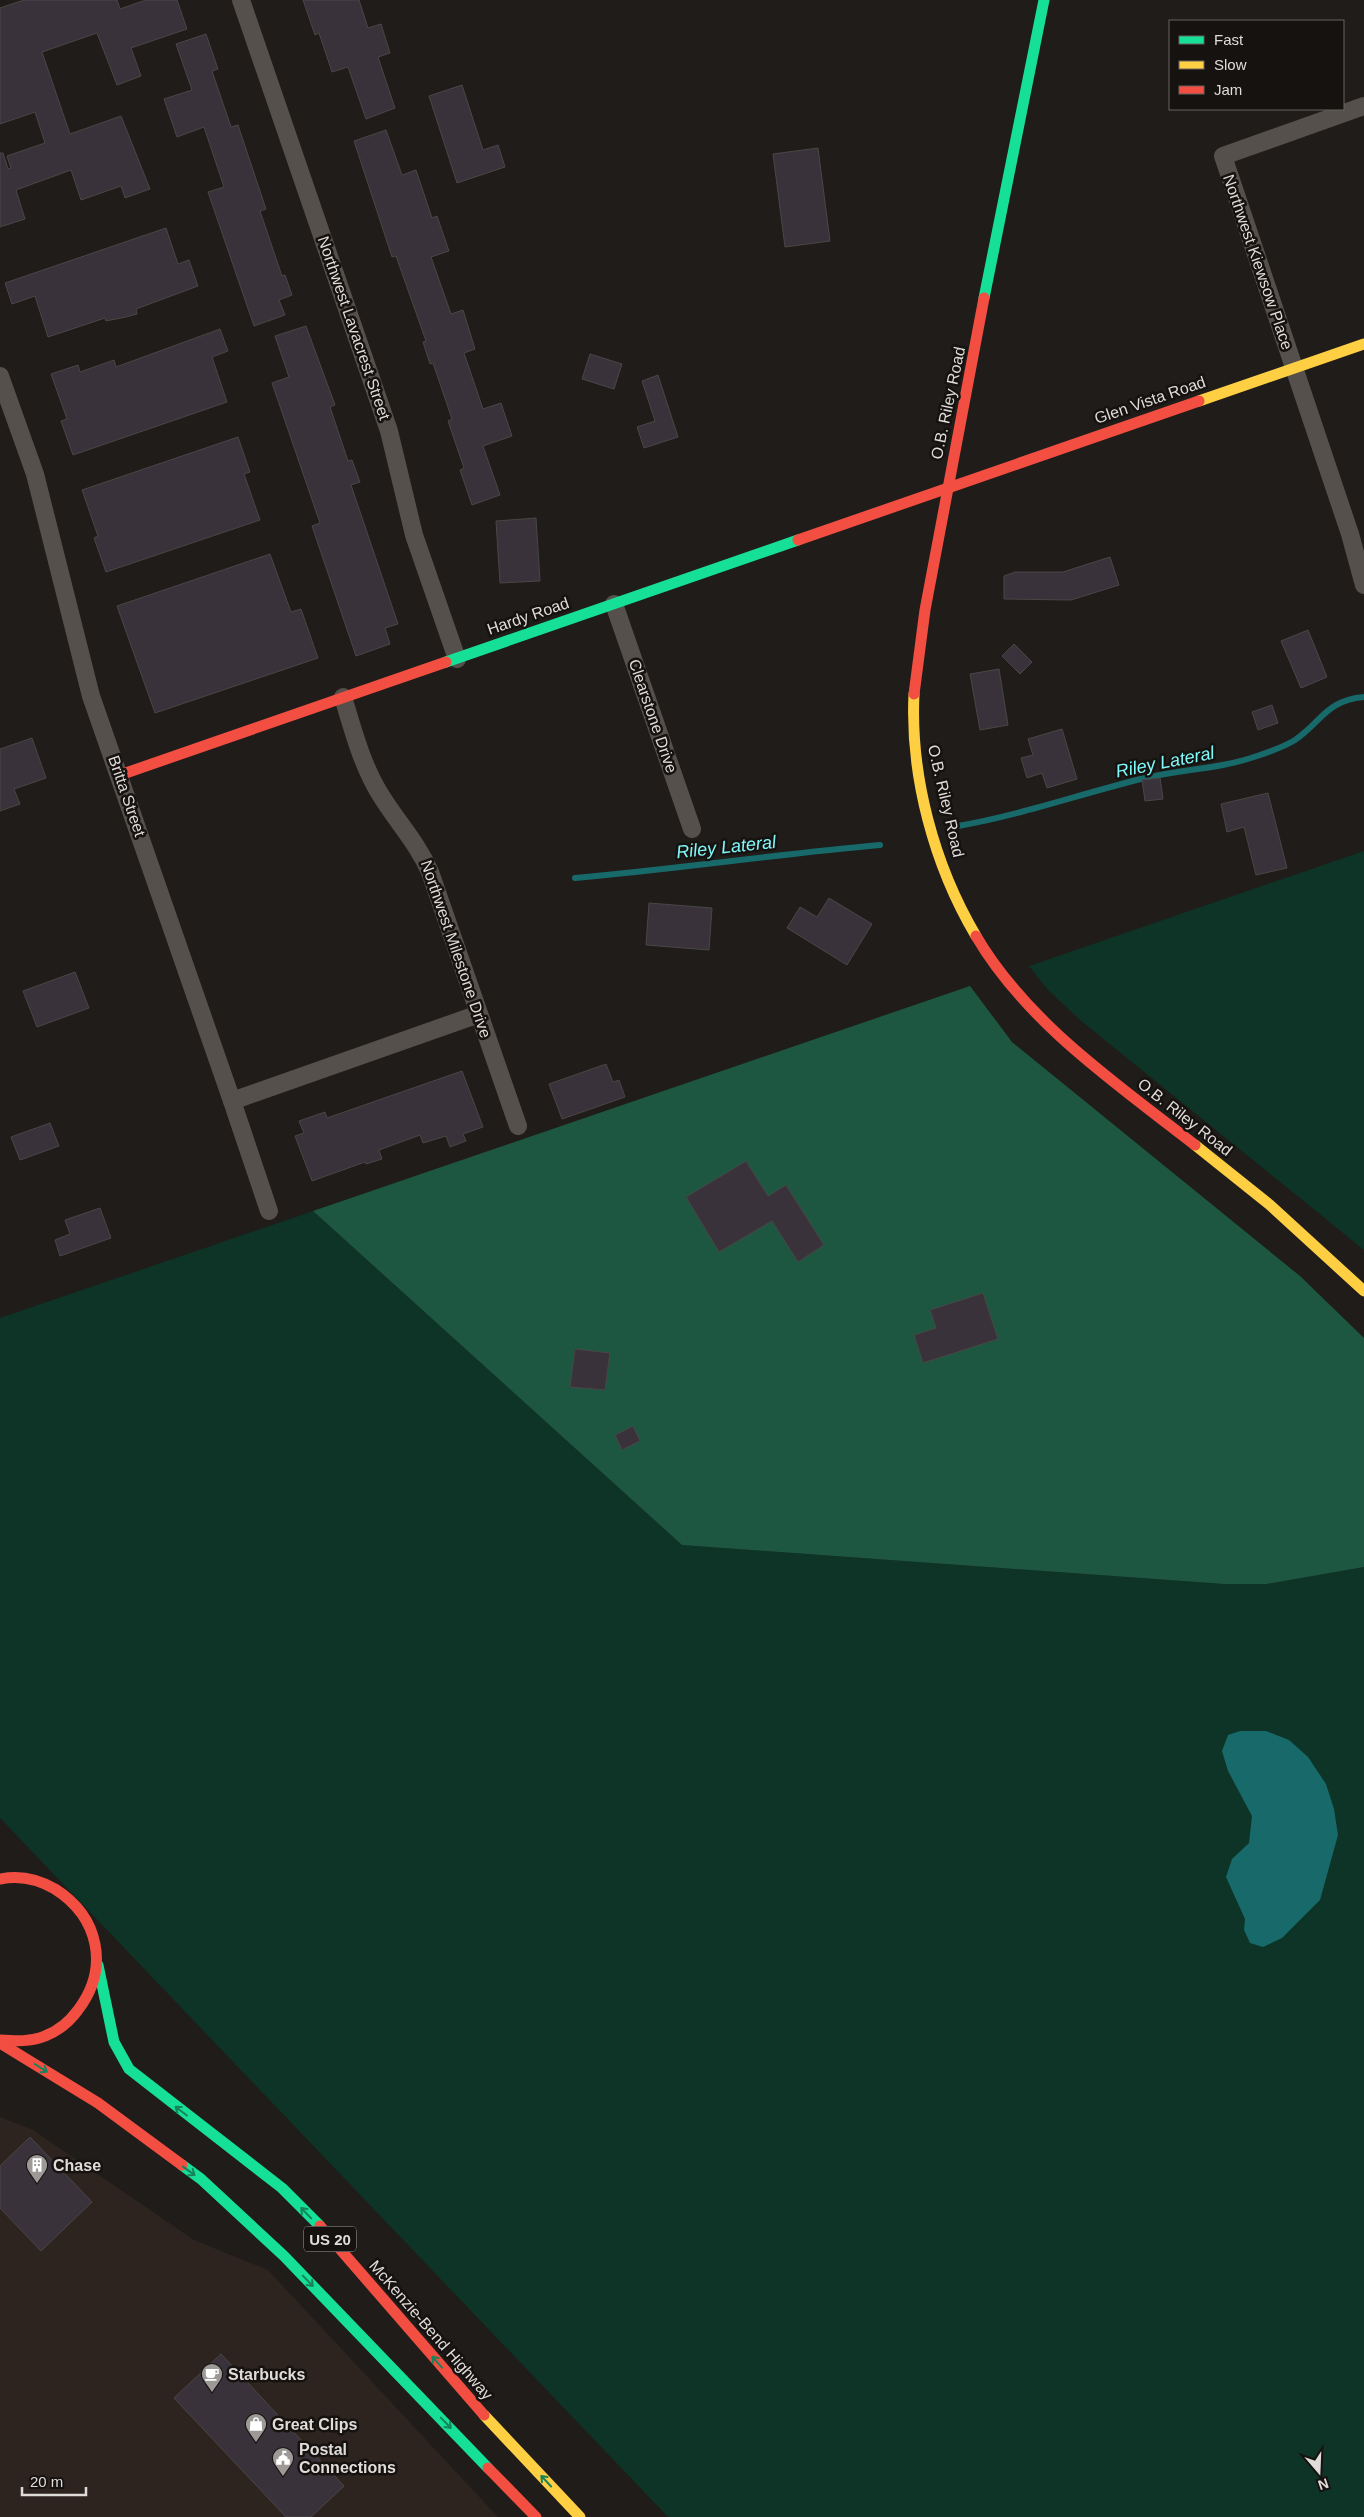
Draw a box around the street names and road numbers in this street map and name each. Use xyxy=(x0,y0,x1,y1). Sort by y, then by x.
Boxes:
street label: Northwest Kiewsow Place xyxy=(1220,172,1296,352)
street label: Northwest Lavacrest Street xyxy=(315,234,394,423)
street label: O.B. Riley Road xyxy=(928,345,968,461)
street label: Glen Vista Road xyxy=(1092,373,1208,427)
street label: Hardy Road xyxy=(485,594,571,638)
street label: Clearstone Drive xyxy=(626,657,680,775)
street label: O.B. Riley Road xyxy=(925,743,967,859)
street label: Britta Street xyxy=(105,753,149,839)
street label: Northwest Milestone Drive xyxy=(418,858,494,1040)
street label: O.B. Riley Road xyxy=(1135,1075,1235,1159)
road number: US 20 xyxy=(304,2226,356,2252)
street label: McKenzie-Bend Highway xyxy=(366,2257,496,2403)

